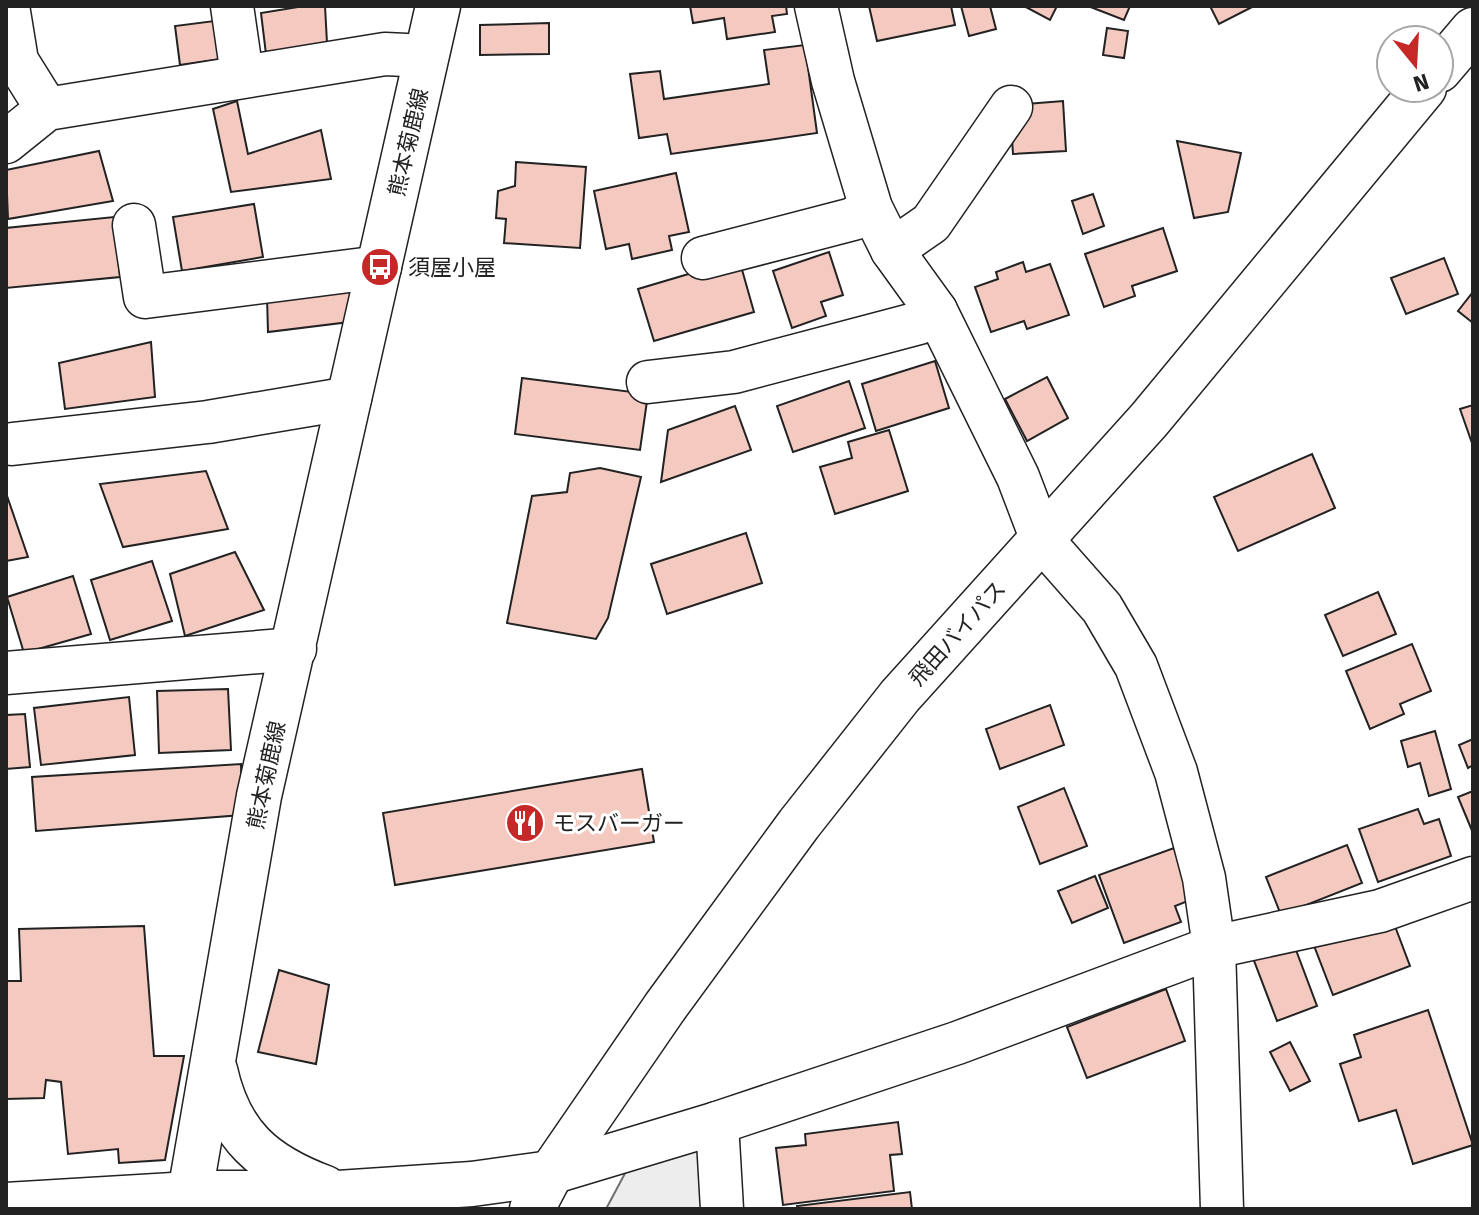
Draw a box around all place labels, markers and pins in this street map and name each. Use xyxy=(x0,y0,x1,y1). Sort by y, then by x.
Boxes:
bus stop icon: 須屋小屋 xyxy=(359,246,401,288)
place label: 須屋小屋 xyxy=(408,254,496,281)
restaurant icon: モスバーガー xyxy=(504,802,546,844)
place label: モスバーガー xyxy=(553,810,685,837)

